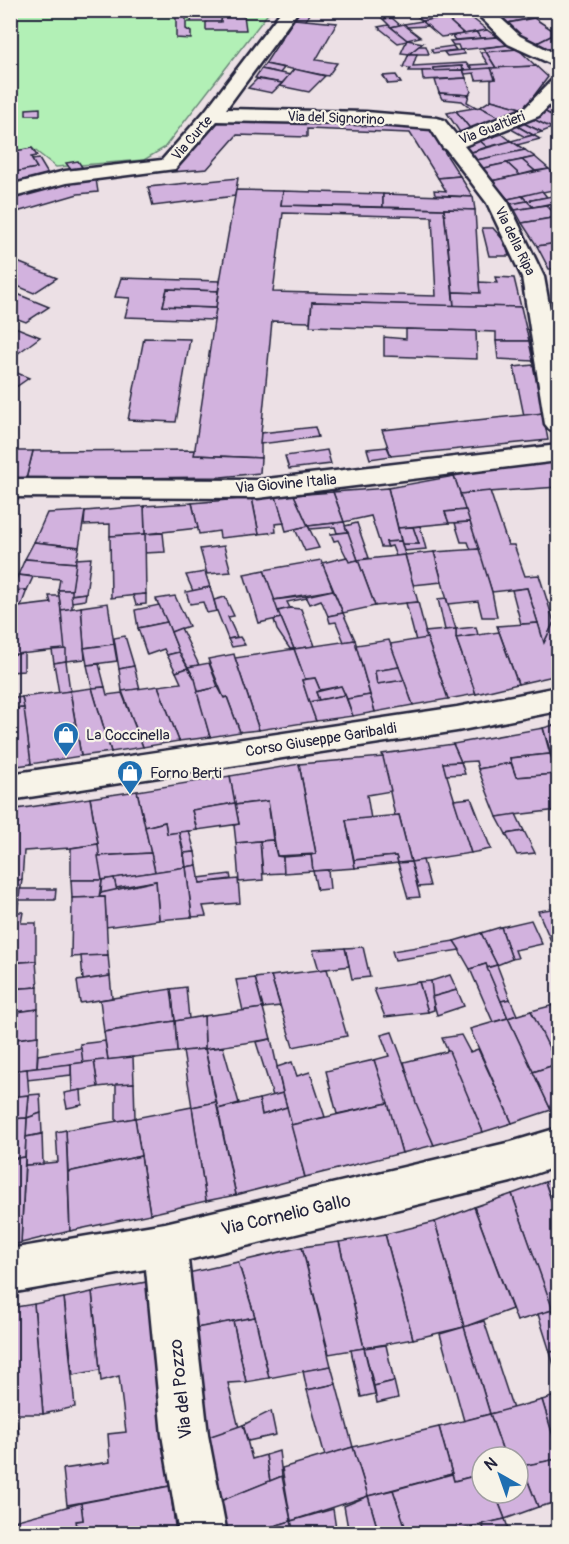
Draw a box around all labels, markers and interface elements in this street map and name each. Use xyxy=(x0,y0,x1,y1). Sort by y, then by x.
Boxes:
street label: Via Gualtieri xyxy=(457,107,528,148)
street label: Via del Signorino xyxy=(287,108,385,128)
street label: Via Curte xyxy=(168,112,216,164)
street label: Via della Ripa xyxy=(491,204,539,278)
street label: Via Giovine Italia xyxy=(235,470,337,498)
street label: Corso Giuseppe Garibaldi xyxy=(244,719,398,761)
shop icon: La Coccinella xyxy=(51,720,81,758)
place label: La Coccinella xyxy=(86,726,170,745)
shop icon: Forno Berti xyxy=(115,758,145,796)
place label: Forno Berti xyxy=(150,764,222,783)
street label: Via Cornelio Gallo xyxy=(219,1189,353,1241)
street label: Via del Pozzo xyxy=(164,1338,198,1440)
north arrow xyxy=(470,1445,530,1505)
text: N xyxy=(480,1453,502,1475)

